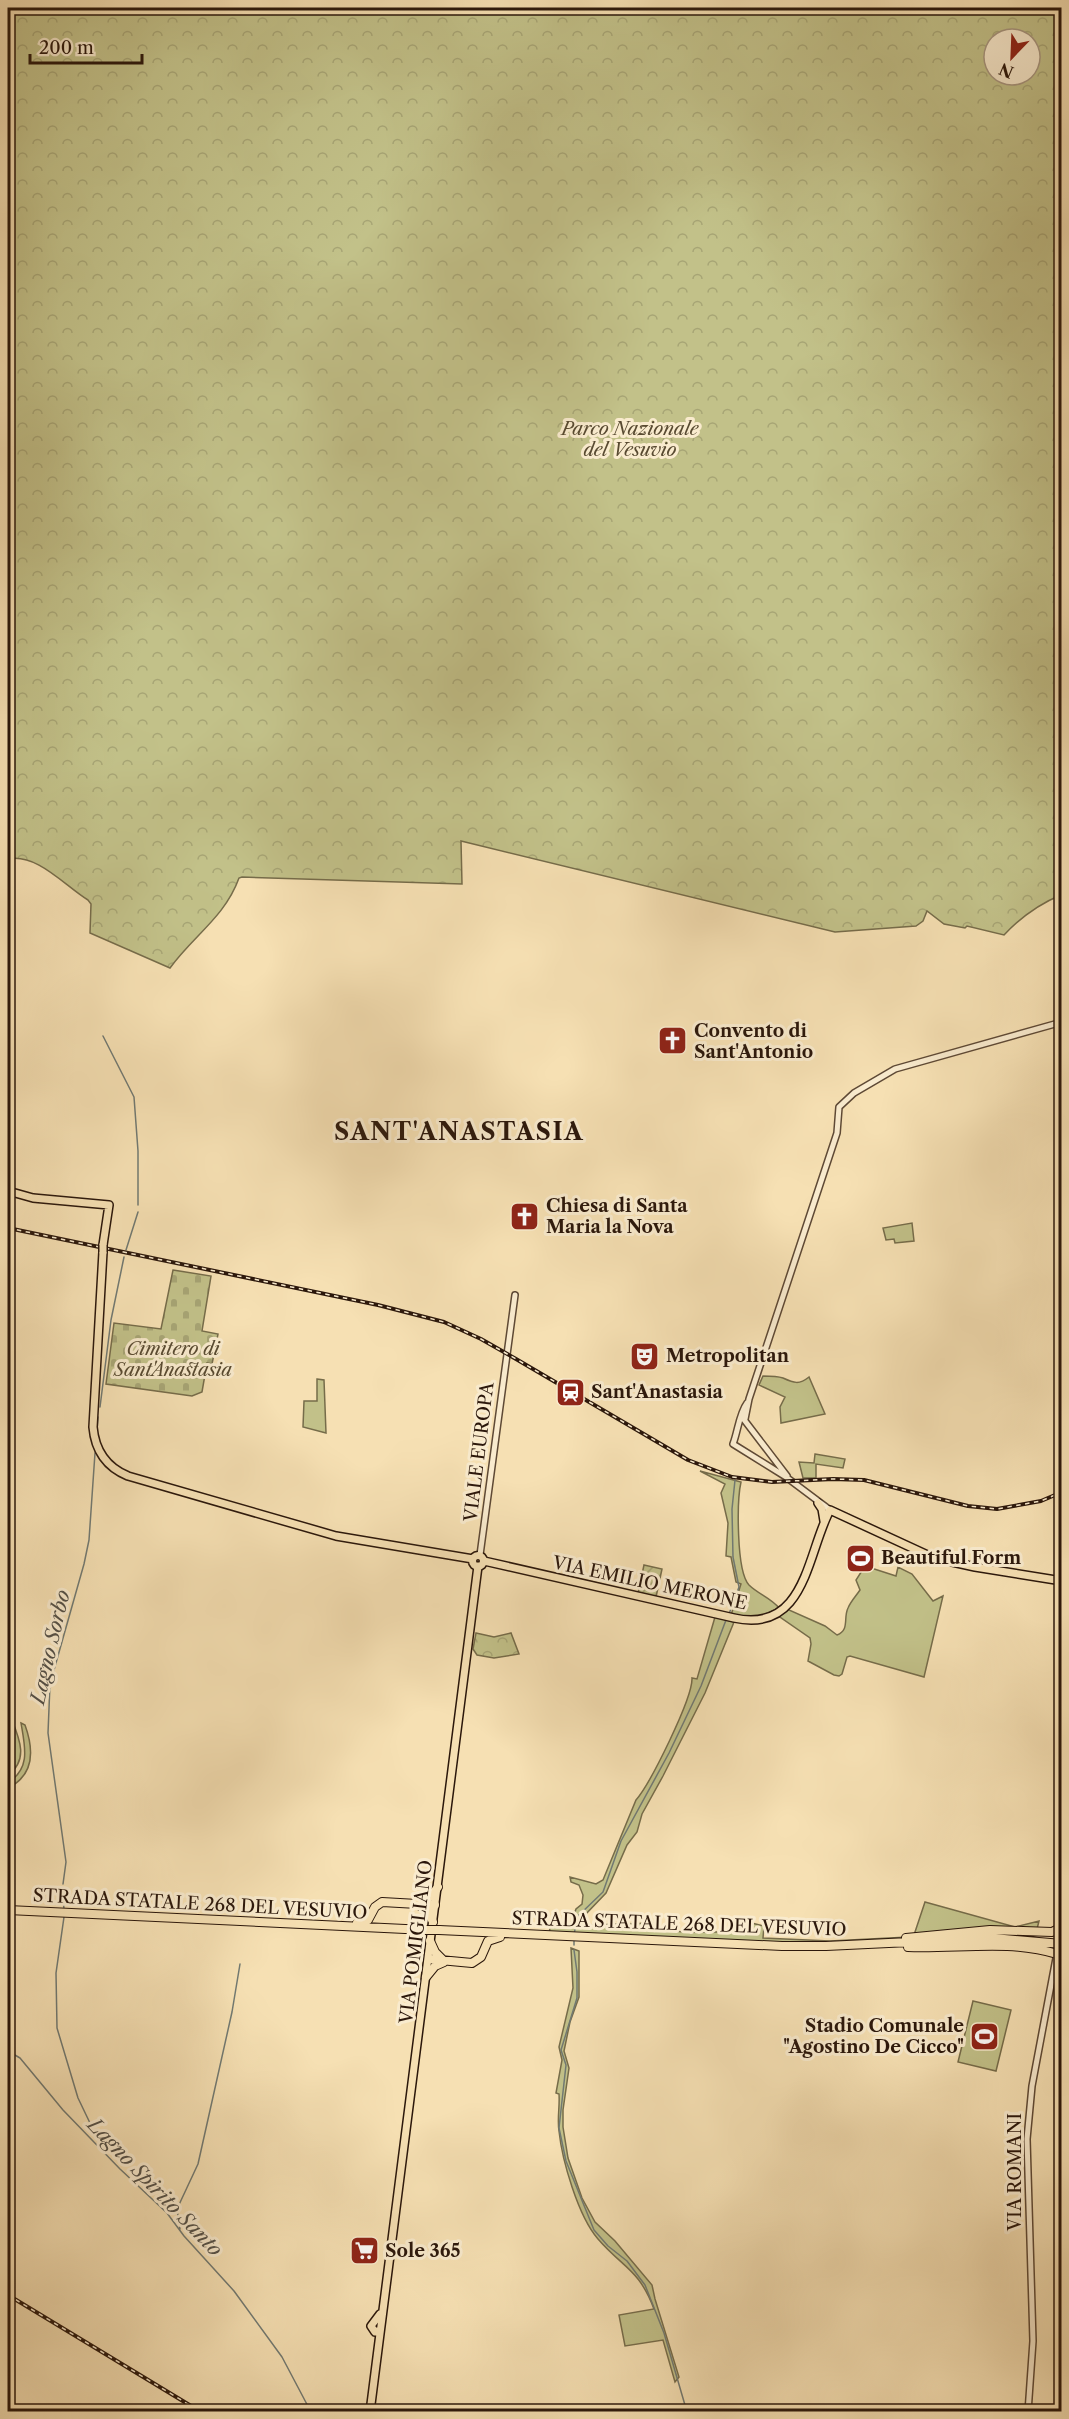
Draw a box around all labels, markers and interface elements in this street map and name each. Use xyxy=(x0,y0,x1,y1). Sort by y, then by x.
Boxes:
scale bar xyxy=(30,27,142,65)
north arrow xyxy=(982,27,1042,87)
text: 200 m xyxy=(39,37,94,59)
text: N xyxy=(996,59,1016,83)
park label: Parco Nazionale del Vesuvio xyxy=(559,418,700,461)
place label: Convento di Sant'Antonio xyxy=(694,1020,813,1063)
church icon: Convento di Sant'Antonio xyxy=(657,1025,689,1057)
district label: SANT'ANASTASIA xyxy=(334,1117,584,1146)
place label: Chiesa di Santa Maria la Nova xyxy=(546,1195,688,1238)
church icon: Chiesa di Santa Maria la Nova xyxy=(509,1200,541,1232)
park label: Cimitero di Sant'Anastasia xyxy=(113,1338,232,1381)
theatre icon: Metropolitan xyxy=(629,1340,661,1372)
place label: Metropolitan xyxy=(666,1345,790,1367)
station icon: Sant'Anastasia xyxy=(554,1376,586,1408)
street label: VIALE EUROPA xyxy=(459,1380,499,1524)
place label: Sant'Anastasia xyxy=(591,1381,724,1403)
sports icon: Beautiful Form xyxy=(844,1542,876,1574)
place label: Beautiful Form xyxy=(881,1547,1021,1569)
street label: VIA EMILIO MERONE xyxy=(550,1551,749,1614)
water label: Lagno Sorbo xyxy=(25,1588,75,1708)
street label: VIA POMIGLIANO xyxy=(395,1859,437,2026)
street label: STRADA STATALE 268 DEL VESUVIO xyxy=(32,1884,368,1924)
street label: STRADA STATALE 268 DEL VESUVIO xyxy=(511,1907,847,1941)
place label: Stadio Comunale "Agostino De Cicco" xyxy=(783,2015,964,2058)
sports icon: Stadio Comunale "Agostino De Cicco" xyxy=(969,2020,1001,2052)
water label: Lagno Spirito Santo xyxy=(81,2111,227,2261)
street label: VIA ROMANI xyxy=(1004,2113,1026,2232)
supermarket icon: Sole 365 xyxy=(348,2235,380,2267)
place label: Sole 365 xyxy=(385,2240,460,2262)

